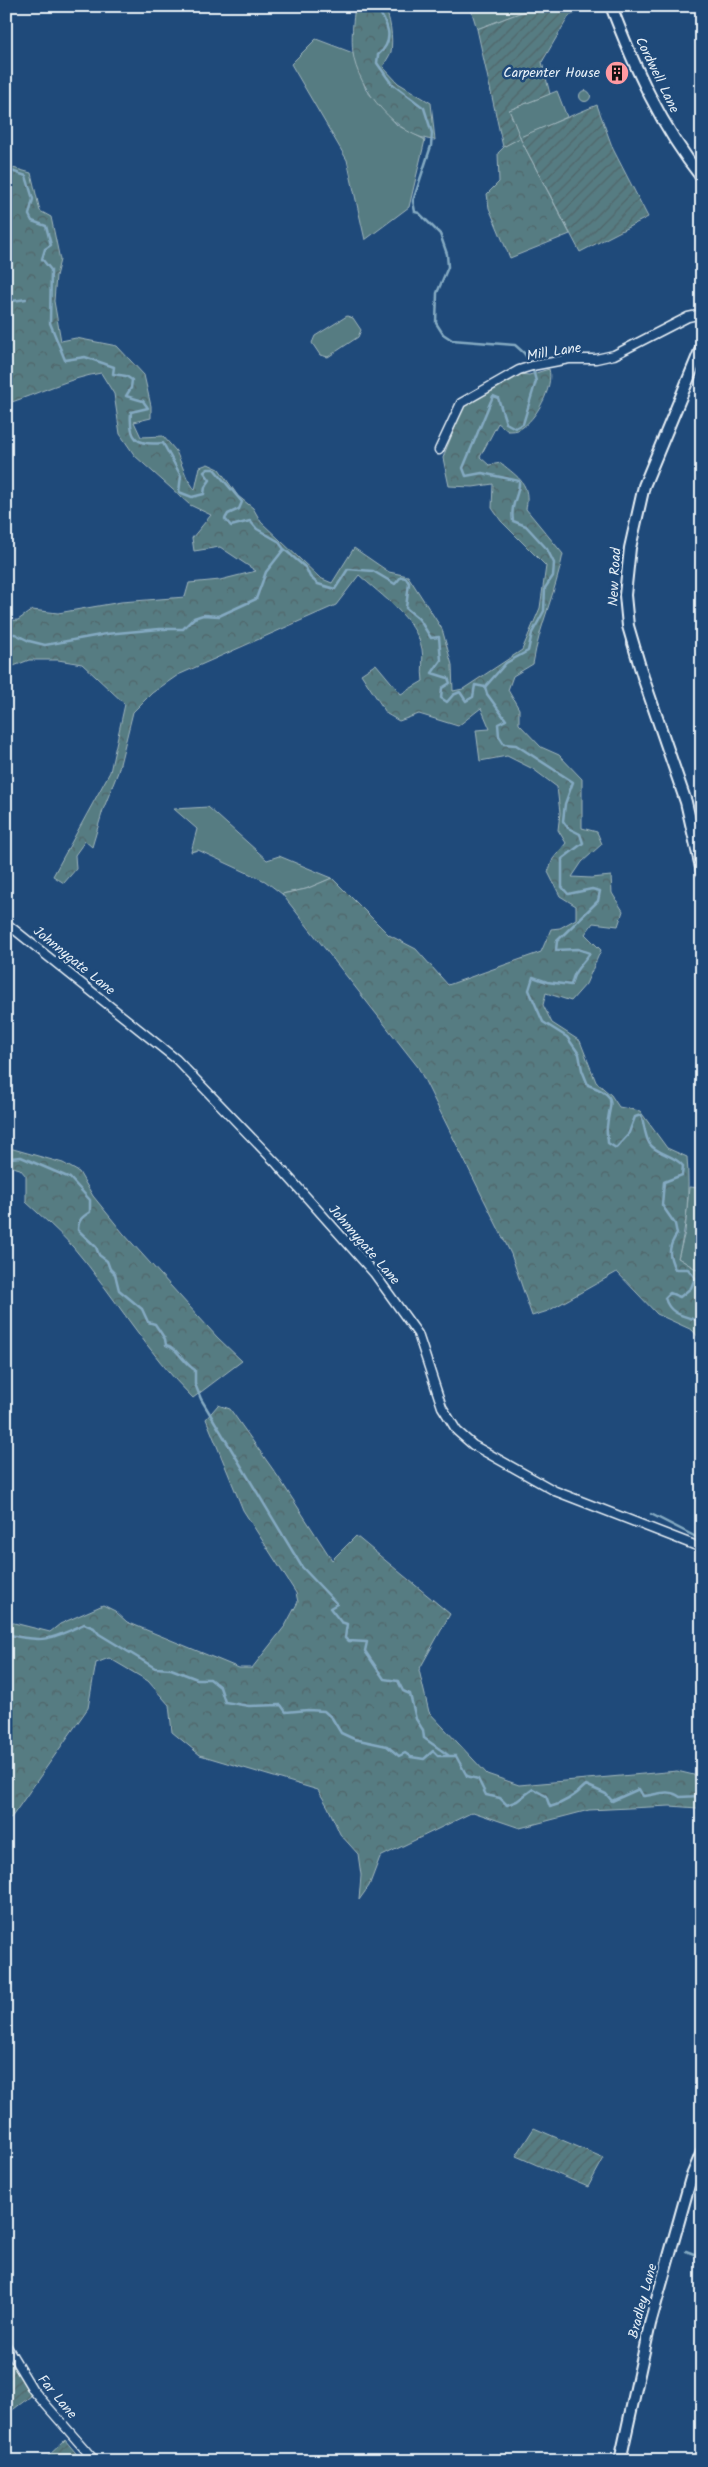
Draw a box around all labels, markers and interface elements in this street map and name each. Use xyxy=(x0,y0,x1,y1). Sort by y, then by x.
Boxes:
street label: Cordwell Lane xyxy=(629,33,685,118)
building icon: Carpenter House xyxy=(604,60,630,86)
place label: Carpenter House xyxy=(503,62,601,84)
street label: Mill Lane xyxy=(525,337,583,367)
street label: New Road xyxy=(602,546,628,607)
street label: Johnnygate Lane xyxy=(28,921,120,1002)
street label: Johnnygate Lane xyxy=(323,1200,406,1291)
street label: Bradley Lane xyxy=(622,2260,664,2341)
street label: Far Lane xyxy=(32,2370,83,2425)

